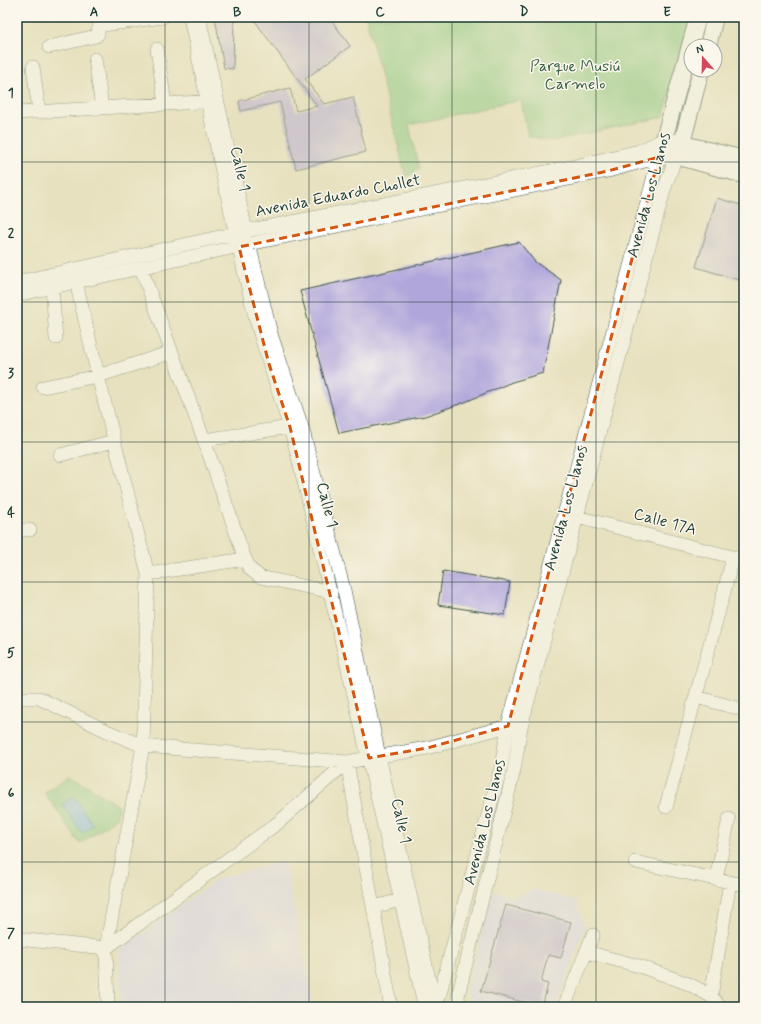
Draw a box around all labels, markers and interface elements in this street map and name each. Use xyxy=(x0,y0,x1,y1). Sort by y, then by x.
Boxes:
text: A xyxy=(90,4,98,21)
text: B xyxy=(233,4,242,21)
text: C xyxy=(375,4,385,21)
text: D xyxy=(520,4,529,21)
text: E xyxy=(663,4,671,21)
north arrow xyxy=(683,38,723,78)
text: N xyxy=(694,42,706,57)
park label: Parque Musiú Carmelo xyxy=(530,56,620,95)
text: 1 xyxy=(8,85,14,102)
street label: Avenida Los Llanos xyxy=(622,130,676,260)
street label: Calle 1 xyxy=(225,144,255,194)
street label: Avenida Eduardo Chollet xyxy=(254,170,423,222)
text: 2 xyxy=(8,225,15,242)
text: 3 xyxy=(8,365,14,382)
street label: Avenida Los Llanos xyxy=(539,443,593,573)
street label: Calle 1 xyxy=(311,480,343,530)
street label: Calle 17A xyxy=(631,504,699,540)
text: 4 xyxy=(7,505,15,522)
text: 5 xyxy=(7,645,15,662)
street label: Avenida Los Llanos xyxy=(459,757,511,887)
text: 6 xyxy=(8,785,15,802)
street label: Calle 1 xyxy=(386,796,416,846)
text: 7 xyxy=(7,925,15,942)

